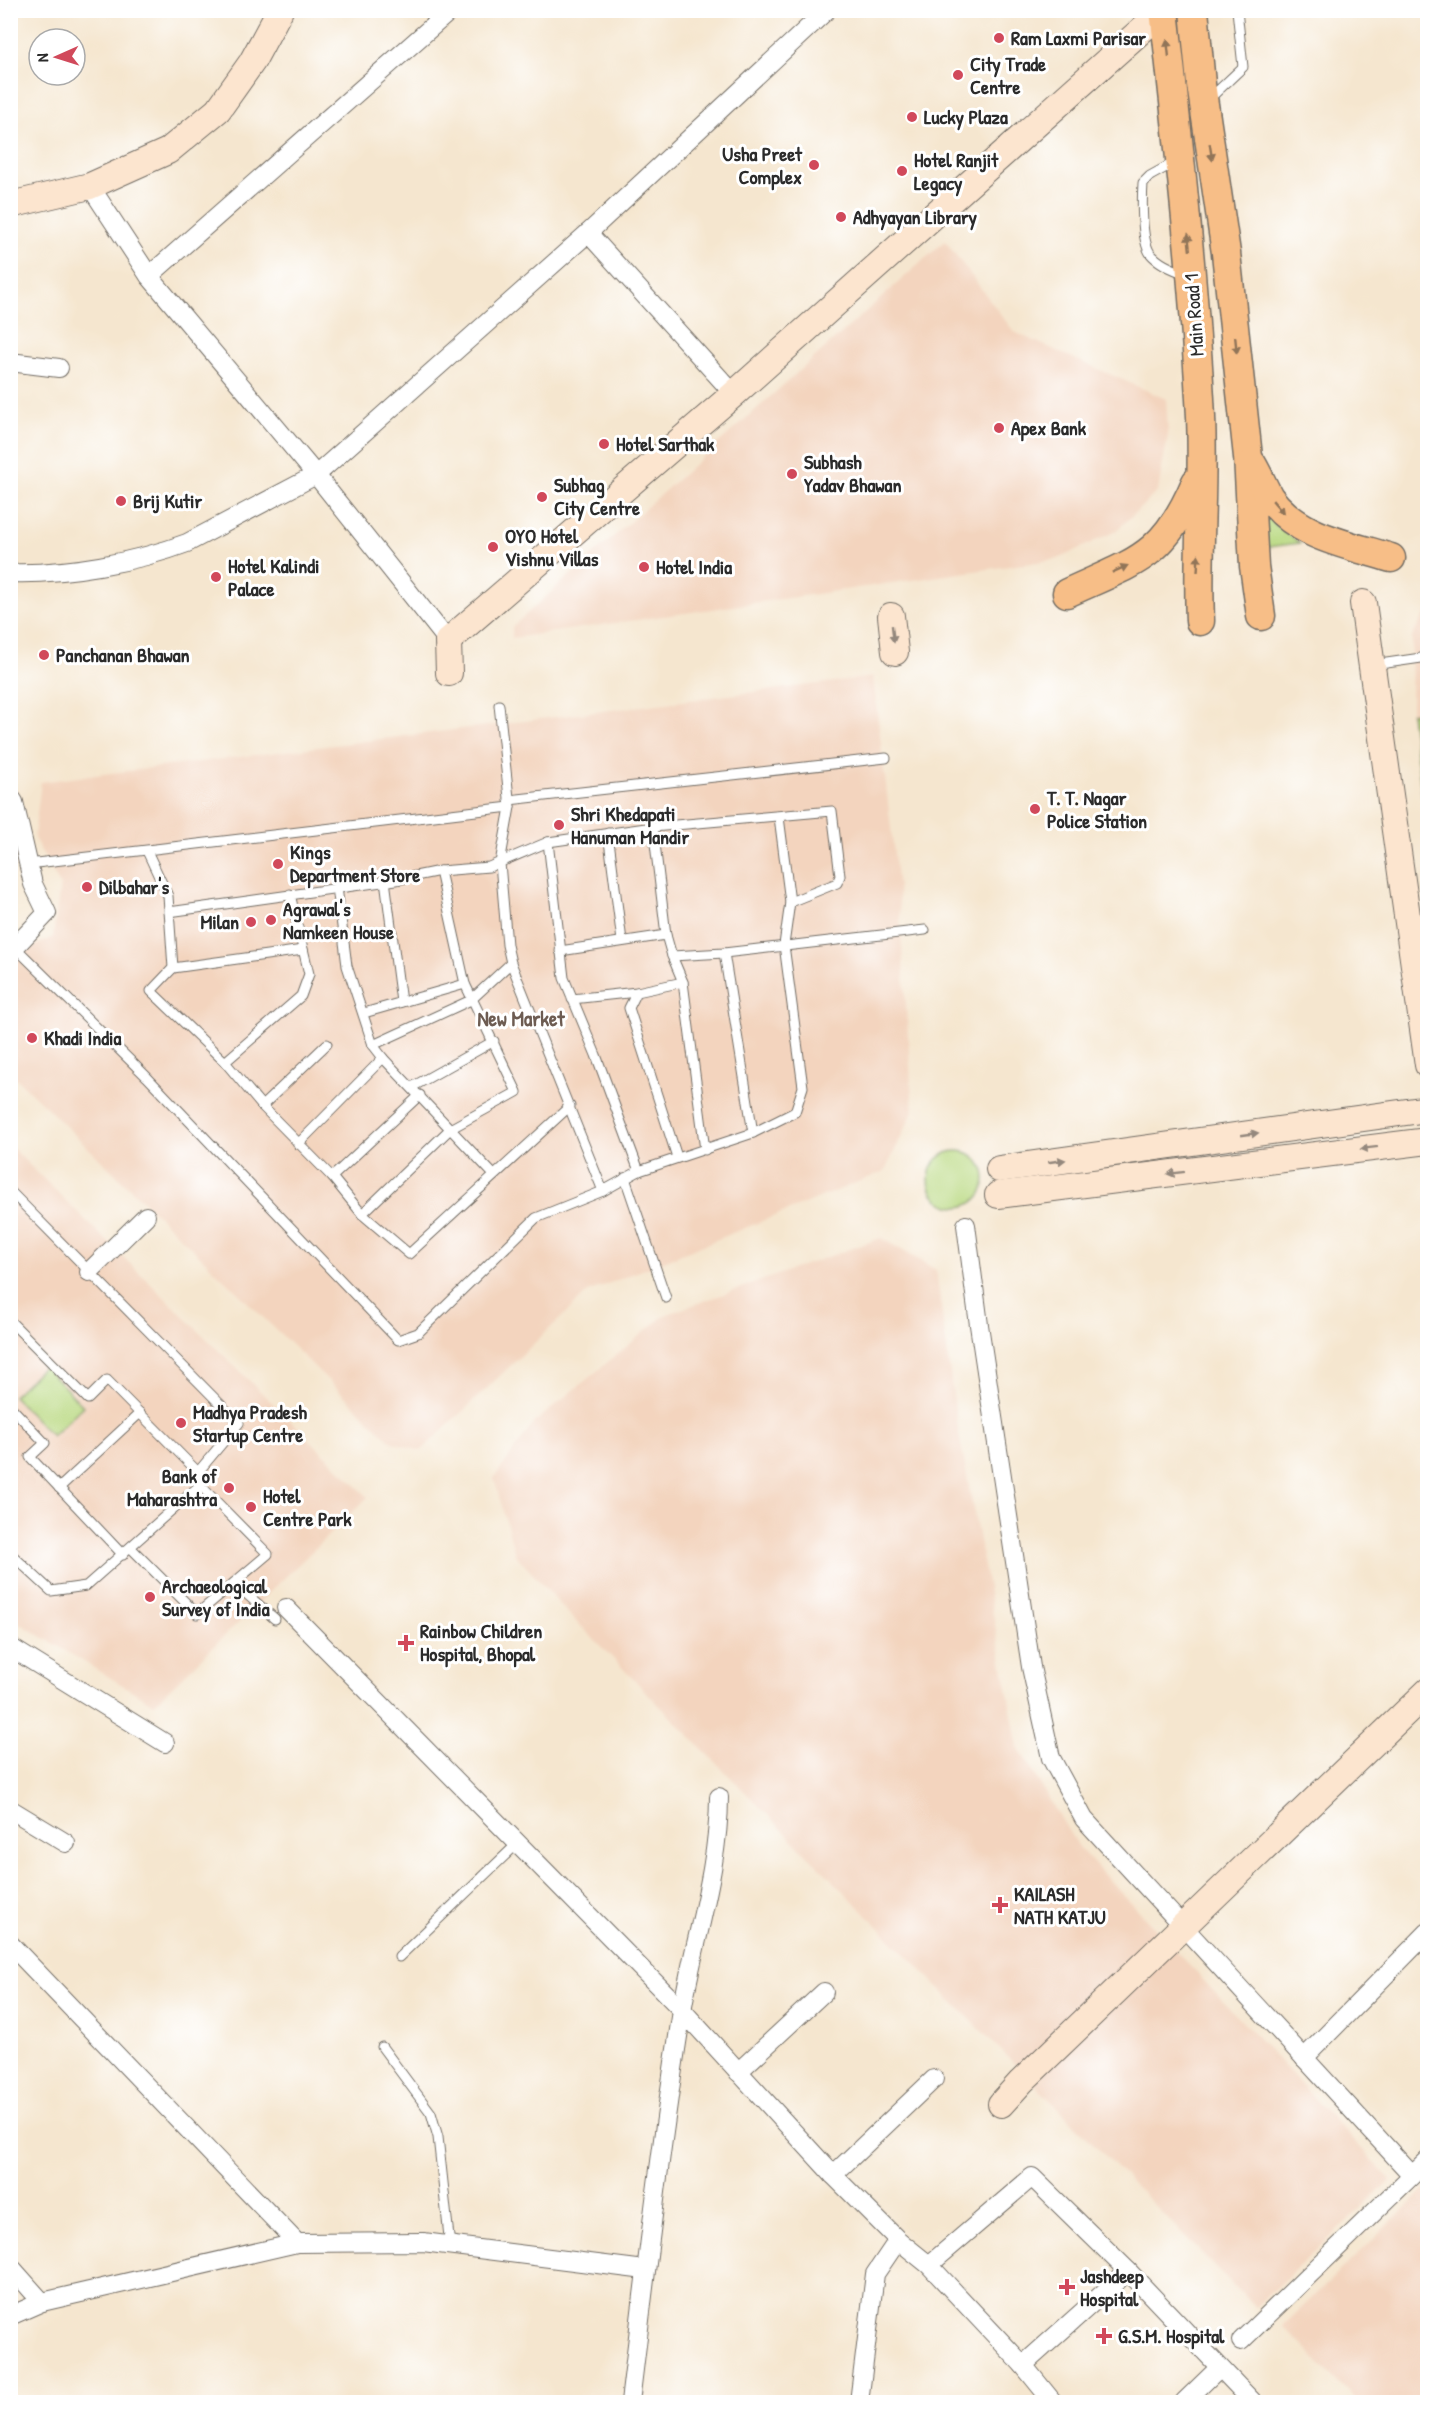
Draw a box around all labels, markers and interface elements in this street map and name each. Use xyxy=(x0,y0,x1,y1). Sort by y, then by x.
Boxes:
place label: Ram Laxmi Parisar xyxy=(1011,24,1146,51)
north arrow xyxy=(27,27,87,87)
marker: Ram Laxmi Parisar xyxy=(992,31,1006,45)
one-way arrow xyxy=(1163,39,1173,58)
place label: City Trade Centre xyxy=(970,50,1046,100)
text: N xyxy=(31,52,53,63)
marker: City Trade Centre xyxy=(951,68,965,82)
place label: Lucky Plaza xyxy=(924,103,1008,131)
marker: Lucky Plaza xyxy=(905,110,919,124)
place label: Usha Preet Complex xyxy=(722,140,803,191)
one-way arrow xyxy=(1207,142,1216,161)
place label: Hotel Ranjit Legacy xyxy=(914,146,999,197)
marker: Usha Preet Complex xyxy=(807,158,821,172)
marker: Hotel Ranjit Legacy xyxy=(895,164,909,178)
place label: Adhyayan Library xyxy=(853,203,978,231)
marker: Adhyayan Library xyxy=(834,210,848,224)
one-way arrow xyxy=(1184,233,1194,252)
street label: Main Road 1 xyxy=(1177,273,1210,357)
one-way arrow xyxy=(1231,336,1241,355)
place label: Apex Bank xyxy=(1011,414,1087,442)
marker: Apex Bank xyxy=(992,421,1006,435)
place label: Hotel Sarthak xyxy=(616,430,715,457)
marker: Hotel Sarthak xyxy=(597,437,611,451)
place label: Subhash Yadav Bhawan xyxy=(804,448,901,498)
marker: Subhash Yadav Bhawan xyxy=(785,467,799,481)
place label: Subhag City Centre xyxy=(554,471,640,522)
place label: Brij Kutir xyxy=(133,487,202,514)
marker: Subhag City Centre xyxy=(535,490,549,504)
marker: Brij Kutir xyxy=(114,494,128,508)
one-way arrow xyxy=(1271,499,1284,514)
place label: OYO Hotel Vishnu Villas xyxy=(505,522,599,572)
marker: OYO Hotel Vishnu Villas xyxy=(486,540,500,554)
place label: Hotel Kalindi Palace xyxy=(228,552,320,602)
place label: Hotel India xyxy=(656,553,732,580)
one-way arrow xyxy=(1194,553,1203,572)
marker: Hotel India xyxy=(637,560,651,574)
one-way arrow xyxy=(1112,564,1130,574)
marker: Hotel Kalindi Palace xyxy=(209,570,223,584)
one-way arrow xyxy=(888,625,897,644)
place label: Panchanan Bhawan xyxy=(56,641,190,668)
marker: Panchanan Bhawan xyxy=(37,648,51,662)
place label: T. T. Nagar Police Station xyxy=(1046,784,1147,834)
place label: Shri Khedapati Hanuman Mandir xyxy=(571,800,689,850)
marker: T. T. Nagar Police Station xyxy=(1028,802,1042,816)
marker: Shri Khedapati Hanuman Mandir xyxy=(552,818,566,832)
place label: Kings Department Store xyxy=(290,838,420,889)
marker: Kings Department Store xyxy=(271,857,285,871)
place label: Dilbahar's xyxy=(99,873,170,900)
marker: Dilbahar's xyxy=(80,880,94,894)
place label: Agrawal's Namkeen House xyxy=(283,895,394,945)
place label: Milan xyxy=(200,908,239,935)
marker: Agrawal's Namkeen House xyxy=(264,913,278,927)
marker: Milan xyxy=(244,915,258,929)
district label: New Market xyxy=(477,1004,565,1033)
place label: Khadi India xyxy=(44,1024,122,1051)
marker: Khadi India xyxy=(25,1031,39,1045)
one-way arrow xyxy=(1241,1129,1260,1138)
one-way arrow xyxy=(1360,1144,1379,1153)
one-way arrow xyxy=(1048,1157,1067,1166)
one-way arrow xyxy=(1166,1168,1185,1177)
place label: Madhya Pradesh Startup Centre xyxy=(193,1398,307,1449)
marker: Madhya Pradesh Startup Centre xyxy=(174,1416,188,1430)
place label: Bank of Maharashtra xyxy=(127,1462,218,1512)
marker: Bank of Maharashtra xyxy=(222,1481,236,1495)
place label: Hotel Centre Park xyxy=(263,1482,352,1532)
marker: Hotel Centre Park xyxy=(244,1500,258,1514)
place label: Archaeological Survey of India xyxy=(162,1572,270,1623)
marker: Archaeological Survey of India xyxy=(143,1590,157,1604)
place label: Rainbow Children Hospital, Bhopal xyxy=(420,1617,542,1668)
marker: Rainbow Children Hospital, Bhopal xyxy=(397,1634,415,1652)
place label: KAILASH NATH KATJU xyxy=(1014,1880,1106,1930)
marker: KAILASH NATH KATJU xyxy=(991,1896,1009,1914)
place label: Jashdeep Hospital xyxy=(1080,2262,1144,2313)
marker: Jashdeep Hospital xyxy=(1058,2278,1076,2296)
place label: G.S.M. Hospital xyxy=(1118,2322,1225,2350)
marker: G.S.M. Hospital xyxy=(1095,2327,1113,2345)

